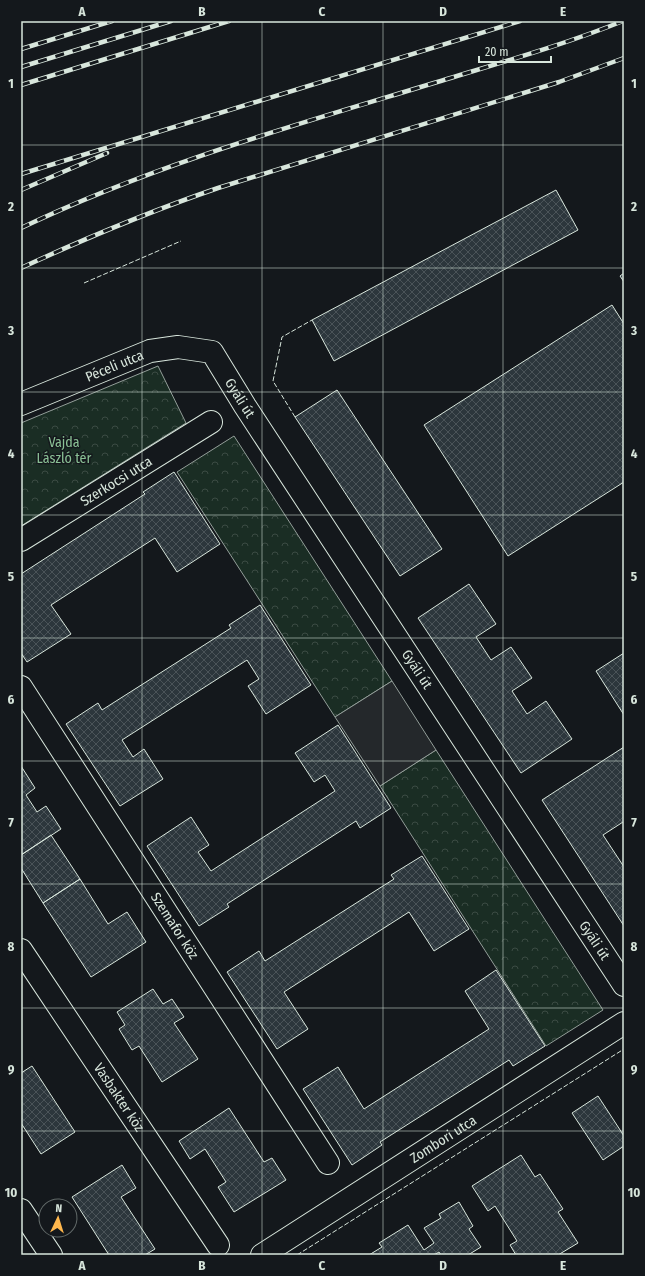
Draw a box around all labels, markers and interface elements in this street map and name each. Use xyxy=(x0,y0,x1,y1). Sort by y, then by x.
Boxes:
text: A xyxy=(77,4,86,19)
text: B xyxy=(198,4,206,19)
text: C xyxy=(319,4,326,19)
text: D xyxy=(439,4,447,19)
text: E xyxy=(560,4,566,19)
scale bar xyxy=(479,38,551,64)
text: 20 m xyxy=(485,45,509,59)
text: 1 xyxy=(8,76,14,91)
text: 1 xyxy=(631,76,637,91)
text: 2 xyxy=(7,199,14,214)
text: 2 xyxy=(630,199,637,214)
text: 3 xyxy=(7,323,14,338)
text: 3 xyxy=(630,323,637,338)
street label: Péceli utca xyxy=(83,346,146,386)
street label: Gyáli út xyxy=(221,375,259,422)
park label: Vajda László tér xyxy=(37,434,92,467)
text: 4 xyxy=(8,446,15,461)
text: 4 xyxy=(631,446,638,461)
street label: Szerkocsi utca xyxy=(77,453,155,510)
text: 5 xyxy=(8,569,14,584)
text: 5 xyxy=(631,569,637,584)
street label: Gyáli út xyxy=(398,647,436,693)
text: 6 xyxy=(8,692,15,707)
text: 6 xyxy=(631,692,638,707)
text: 7 xyxy=(8,815,14,830)
text: 7 xyxy=(631,815,637,830)
street label: Szemafor köz xyxy=(147,889,202,963)
street label: Gyáli út xyxy=(575,918,614,964)
text: 8 xyxy=(8,939,15,954)
text: 8 xyxy=(631,939,638,954)
street label: Vasbakter köz xyxy=(90,1060,148,1135)
text: 9 xyxy=(8,1062,15,1077)
text: 9 xyxy=(631,1062,638,1077)
street label: Zombori utca xyxy=(407,1112,480,1167)
text: 10 xyxy=(5,1185,17,1200)
text: 10 xyxy=(628,1185,640,1200)
north arrow xyxy=(38,1198,78,1238)
text: N xyxy=(55,1202,62,1215)
text: A xyxy=(77,1258,86,1273)
text: B xyxy=(198,1258,206,1273)
text: C xyxy=(319,1258,326,1273)
text: D xyxy=(439,1258,447,1273)
text: E xyxy=(560,1258,566,1273)

